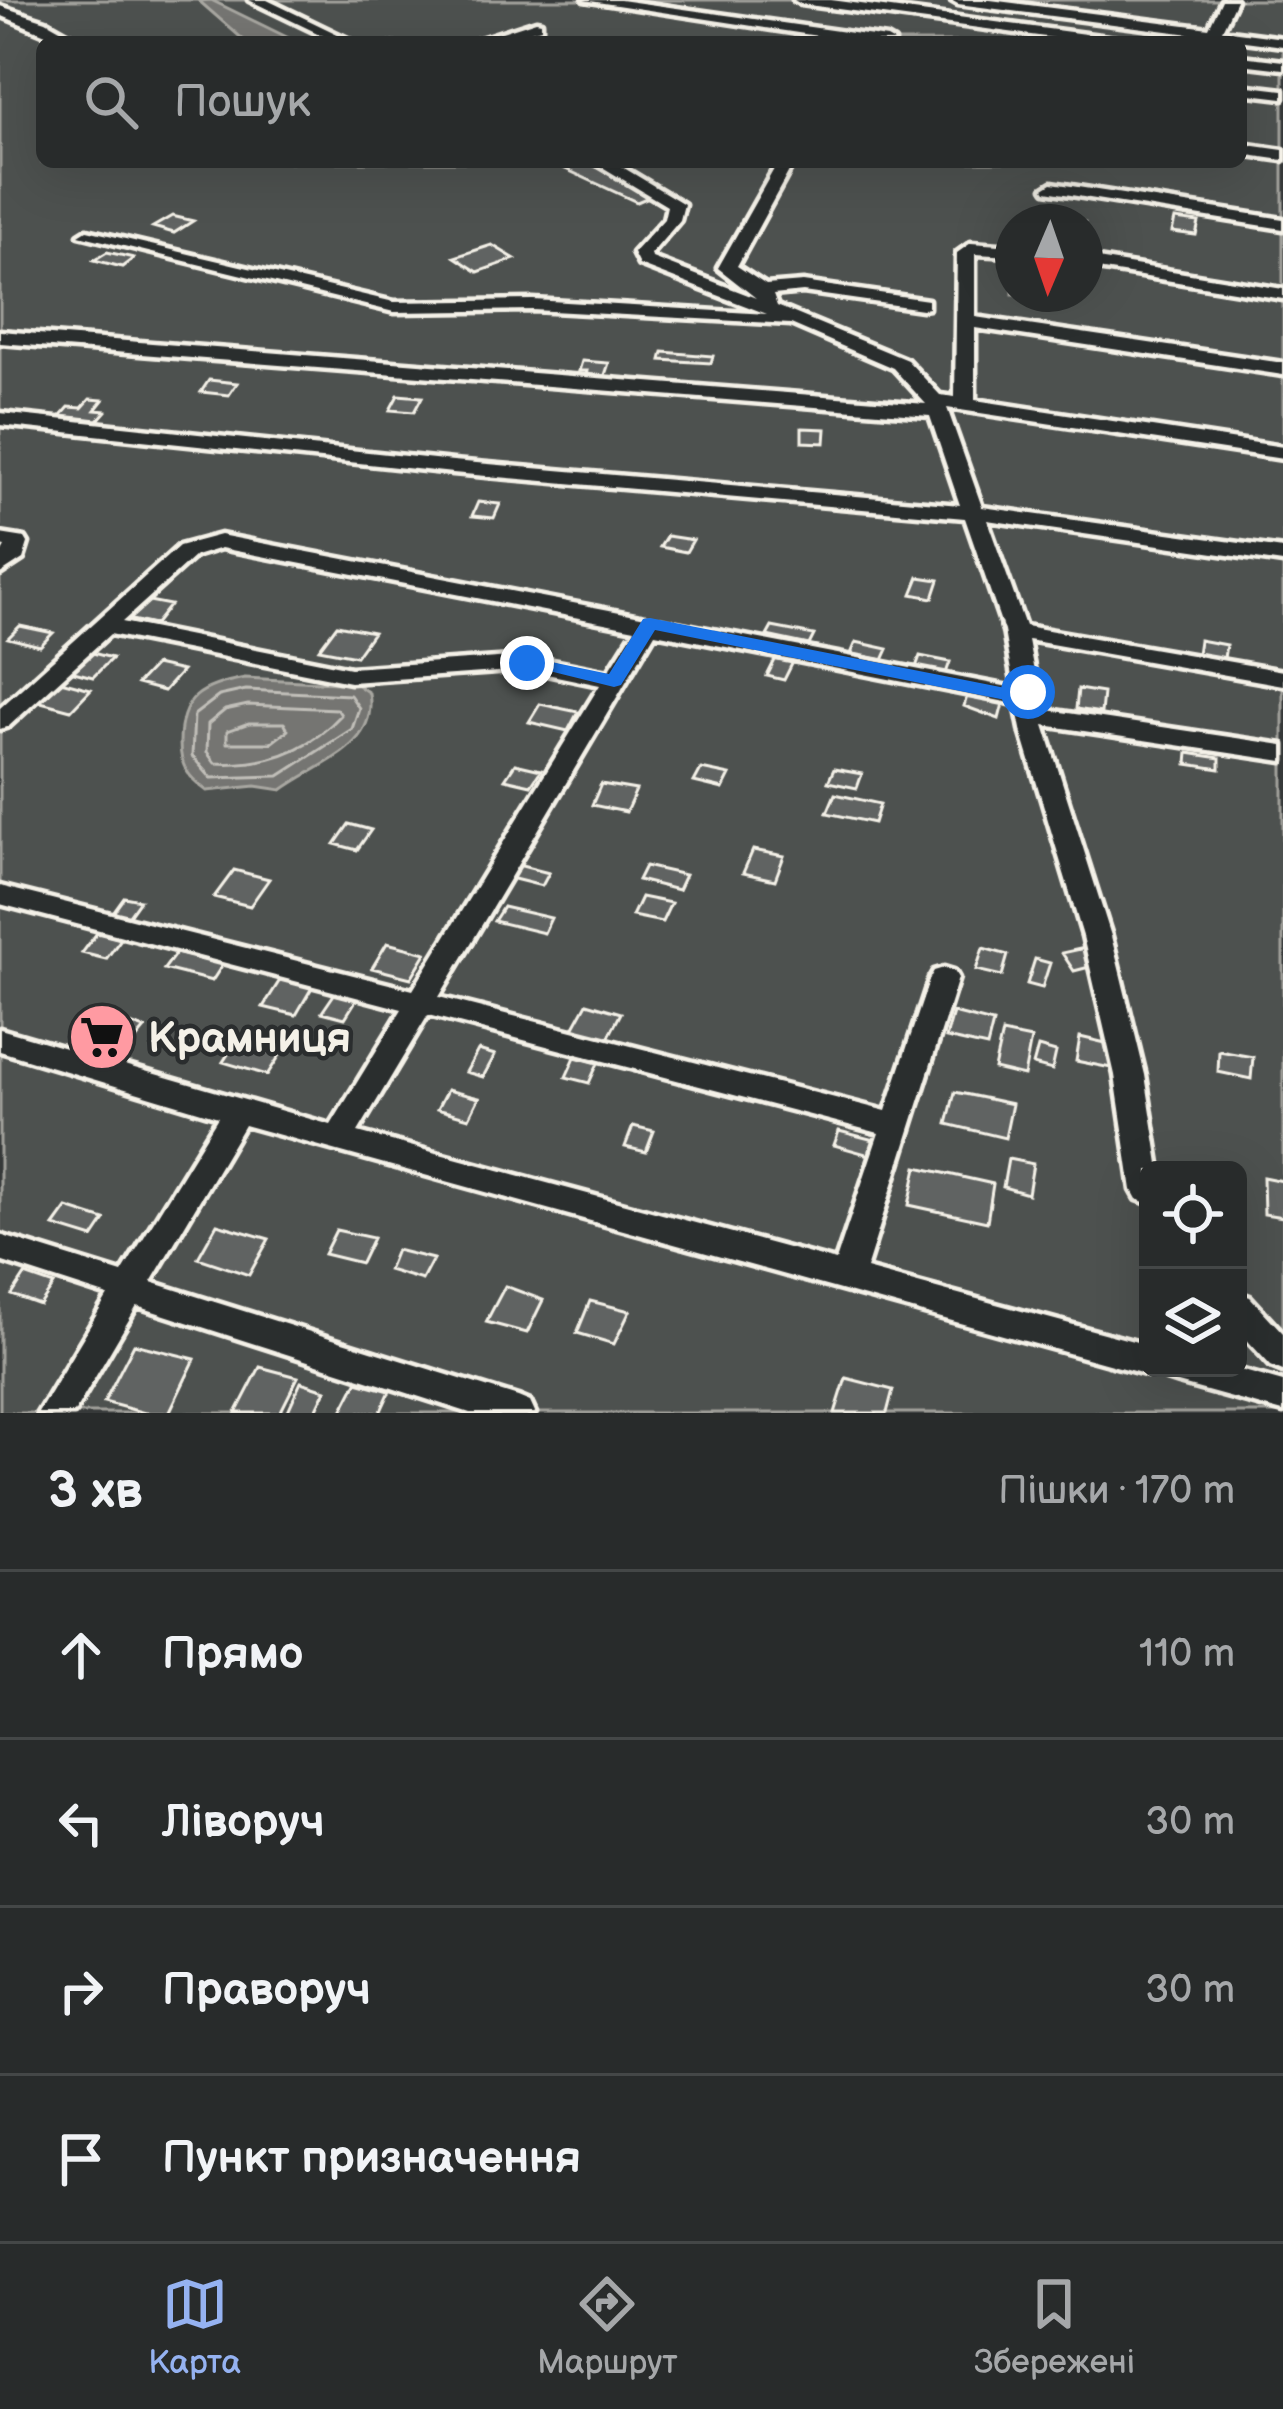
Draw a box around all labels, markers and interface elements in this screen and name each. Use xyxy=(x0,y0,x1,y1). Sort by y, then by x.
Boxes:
search box xyxy=(36,36,1247,168)
icon: search xyxy=(78,69,144,135)
text: Пошук xyxy=(174,75,311,130)
north arrow xyxy=(995,204,1103,312)
route end xyxy=(500,636,554,690)
route start xyxy=(1001,665,1055,719)
supermarket icon: Крамниця xyxy=(67,1002,137,1072)
place label: Крамниця xyxy=(148,1014,351,1065)
map controls xyxy=(1139,1161,1247,1377)
button: locate xyxy=(1139,1161,1247,1269)
button: layers xyxy=(1139,1269,1247,1377)
text: 3 хв xyxy=(48,1461,143,1522)
text: Пішки · 170 m xyxy=(998,1468,1235,1515)
icon: ahead xyxy=(48,1622,114,1688)
text: Прямо xyxy=(162,1627,303,1682)
text: 110 m xyxy=(1139,1631,1235,1678)
icon: left xyxy=(48,1790,114,1856)
text: Ліворуч xyxy=(162,1795,325,1850)
text: 30 m xyxy=(1145,1799,1235,1846)
icon: right xyxy=(48,1958,114,2024)
text: Праворуч xyxy=(162,1963,371,2018)
text: 30 m xyxy=(1145,1967,1235,2014)
icon: arrive xyxy=(48,2126,114,2192)
text: Пункт призначення xyxy=(162,2131,581,2186)
tab: Карта xyxy=(148,2271,241,2383)
tab: Маршрут xyxy=(537,2271,678,2383)
tab: Збережені xyxy=(974,2271,1135,2383)

